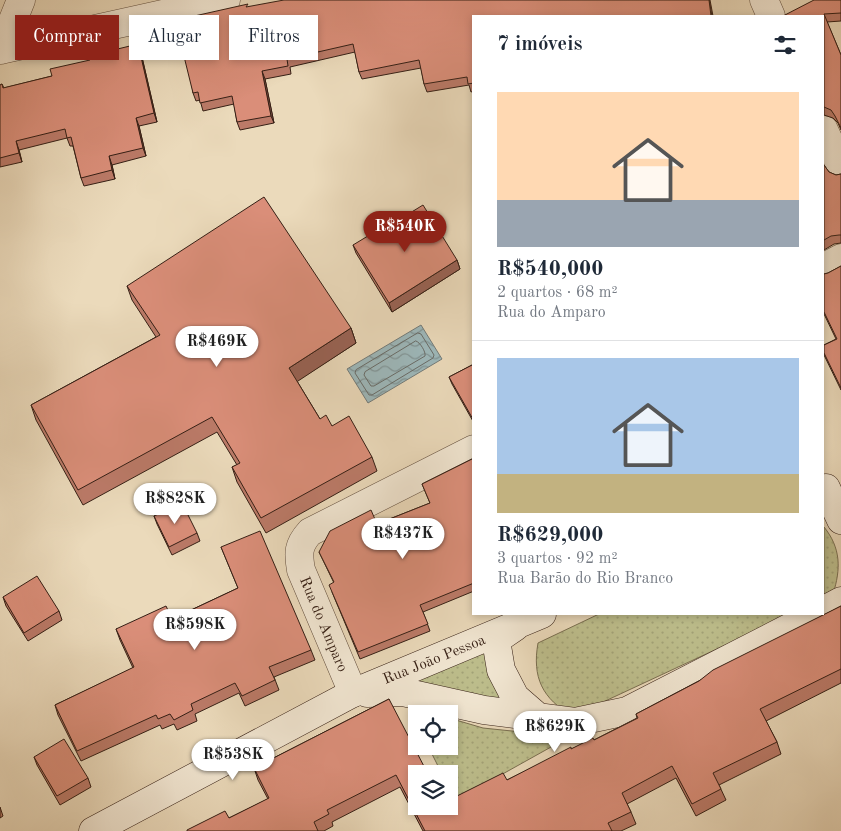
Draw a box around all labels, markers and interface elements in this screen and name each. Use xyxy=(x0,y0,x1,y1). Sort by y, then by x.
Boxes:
chip: Comprar xyxy=(15,15,119,60)
chip: Alugar xyxy=(129,15,219,60)
chip: Filtros xyxy=(229,15,318,60)
icon: filters xyxy=(771,31,799,59)
text: 7 imóveis xyxy=(497,34,582,55)
icon: home xyxy=(603,125,693,215)
pin: R$540K xyxy=(364,210,446,253)
text: R$540K xyxy=(374,219,436,235)
text: R$540,000 xyxy=(497,259,603,280)
text: 2 quartos · 68 m² xyxy=(497,285,618,301)
text: Rua do Amparo xyxy=(497,305,606,321)
pin: R$469K xyxy=(176,326,258,368)
text: R$469K xyxy=(186,334,248,350)
icon: home xyxy=(603,390,693,480)
pin: R$828K xyxy=(134,482,216,525)
text: R$828K xyxy=(144,491,206,507)
pin: R$437K xyxy=(362,518,444,560)
text: R$629,000 xyxy=(497,525,603,546)
text: R$437K xyxy=(372,526,434,542)
text: 3 quartos · 92 m² xyxy=(497,551,618,567)
text: Rua Barão do Rio Branco xyxy=(497,571,673,587)
street label: Rua do Amparo xyxy=(296,575,349,674)
pin: R$598K xyxy=(154,608,236,651)
text: R$598K xyxy=(164,617,226,633)
street label: Rua João Pessoa xyxy=(381,633,489,688)
map controls xyxy=(408,705,458,815)
button: locate xyxy=(408,705,458,755)
pin: R$629K xyxy=(514,710,596,753)
text: R$629K xyxy=(524,719,586,735)
pin: R$538K xyxy=(192,738,274,781)
text: R$538K xyxy=(202,747,264,763)
button: layers xyxy=(408,765,458,815)

